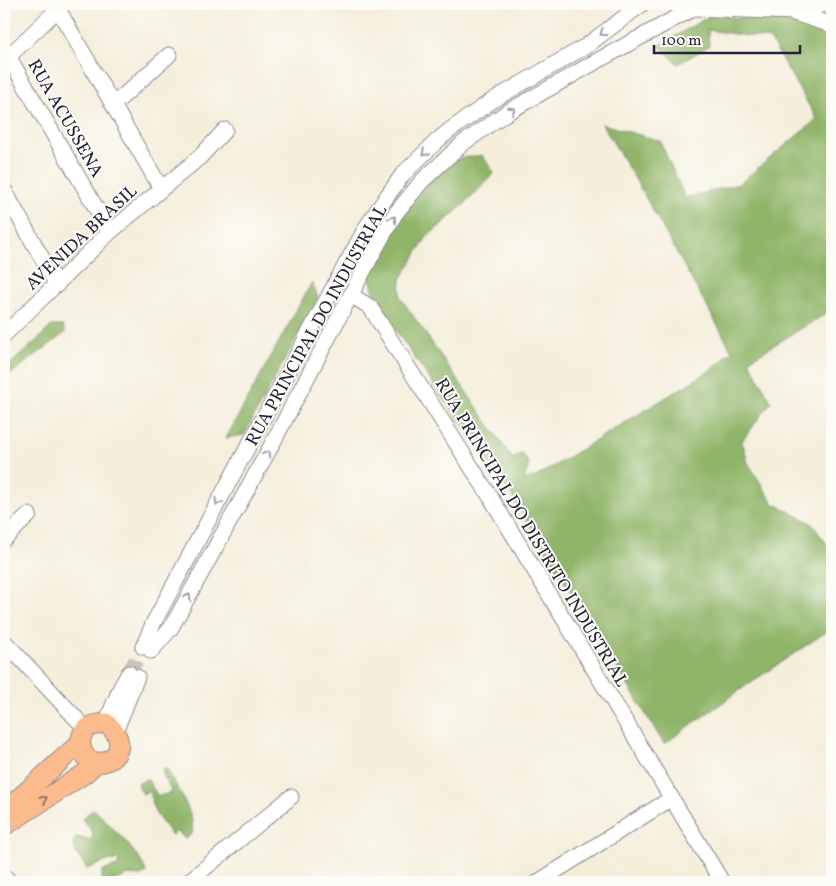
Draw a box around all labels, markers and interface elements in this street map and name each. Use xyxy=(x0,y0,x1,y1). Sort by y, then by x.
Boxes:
scale bar xyxy=(654,22,800,54)
one-way arrow xyxy=(599,27,609,36)
text: 100 m xyxy=(661,31,701,52)
street label: RUA ACUSSENA xyxy=(21,55,109,183)
one-way arrow xyxy=(506,107,515,117)
one-way arrow xyxy=(422,147,431,156)
street label: AVENIDA BRASIL xyxy=(21,180,143,297)
street label: RUA PRINCIPAL DO INDUSTRIAL xyxy=(240,201,394,451)
one-way arrow xyxy=(386,215,396,224)
street label: RUA PRINCIPAL DO DISTRITO INDUSTRIAL xyxy=(428,374,633,692)
one-way arrow xyxy=(260,451,270,460)
one-way arrow xyxy=(214,496,224,505)
one-way arrow xyxy=(182,593,192,602)
one-way arrow xyxy=(39,796,48,805)

